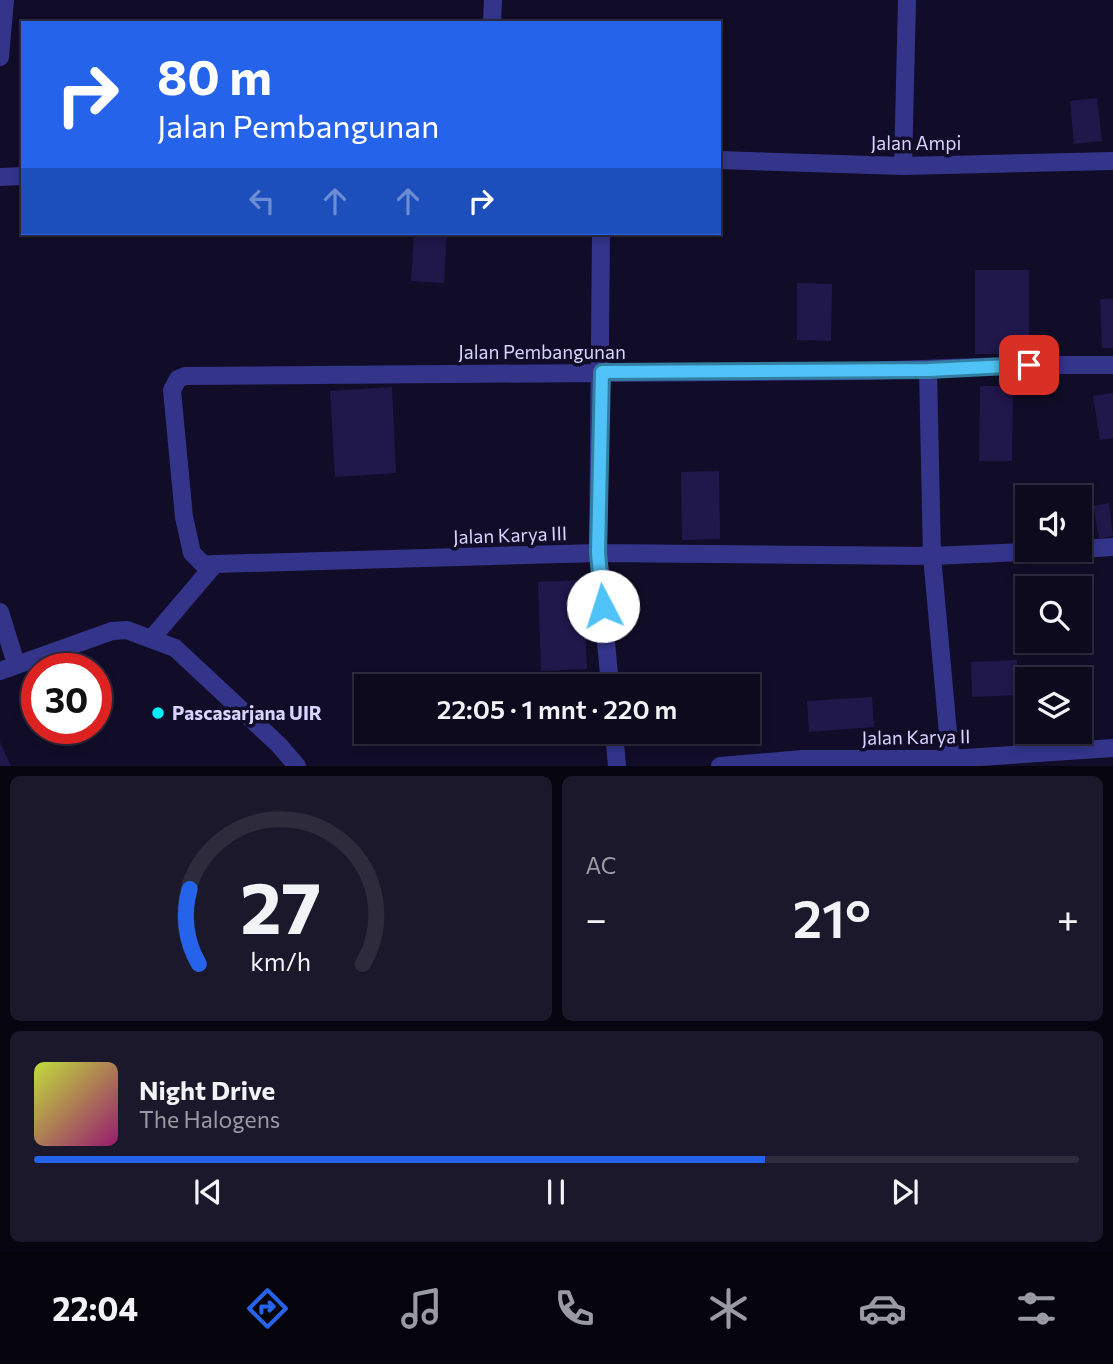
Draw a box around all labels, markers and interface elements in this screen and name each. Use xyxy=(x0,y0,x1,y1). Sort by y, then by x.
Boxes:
text: 80 m xyxy=(157,45,272,105)
icon: right xyxy=(42,49,133,140)
text: Jalan Pembangunan xyxy=(157,105,439,145)
street label: Jalan Ampi xyxy=(871,131,961,154)
icon: left xyxy=(243,182,281,220)
icon: ahead xyxy=(316,182,354,220)
icon: ahead xyxy=(389,182,427,220)
icon: right xyxy=(462,182,500,220)
pin xyxy=(999,335,1059,395)
street label: Jalan Pembangunan xyxy=(458,340,626,363)
icon: arrive xyxy=(1010,346,1048,384)
map controls xyxy=(1015,485,1092,744)
button: sound xyxy=(1015,485,1092,562)
street label: Jalan Karya III xyxy=(453,521,567,548)
position arrow xyxy=(566,569,640,643)
button: search xyxy=(1015,576,1092,653)
speed limit sign: 30 xyxy=(21,653,112,744)
button: layers xyxy=(1015,667,1092,744)
text: 22:05 · 1 mnt · 220 m xyxy=(437,693,677,724)
place label: Pascasarjana UIR xyxy=(172,701,322,724)
marker: Pascasarjana UIR xyxy=(150,705,166,721)
street label: Jalan Karya II xyxy=(861,724,971,749)
text: AC xyxy=(586,851,616,879)
text: 27 xyxy=(240,861,321,950)
text: 21° xyxy=(793,885,871,949)
text: − xyxy=(586,894,607,941)
text: + xyxy=(1057,894,1079,941)
text: km/h xyxy=(250,946,311,976)
text: Night Drive xyxy=(139,1074,275,1105)
text: The Halogens xyxy=(139,1105,280,1133)
icon: previous xyxy=(189,1173,227,1211)
icon: pause xyxy=(537,1173,575,1211)
icon: next xyxy=(886,1173,924,1211)
icon: directions xyxy=(243,1284,292,1333)
icon: music xyxy=(397,1284,446,1333)
icon: phone xyxy=(550,1284,599,1333)
icon: climate xyxy=(704,1284,753,1333)
icon: car xyxy=(858,1284,907,1333)
icon: filters xyxy=(1012,1284,1061,1333)
text: 22:04 xyxy=(52,1288,138,1328)

